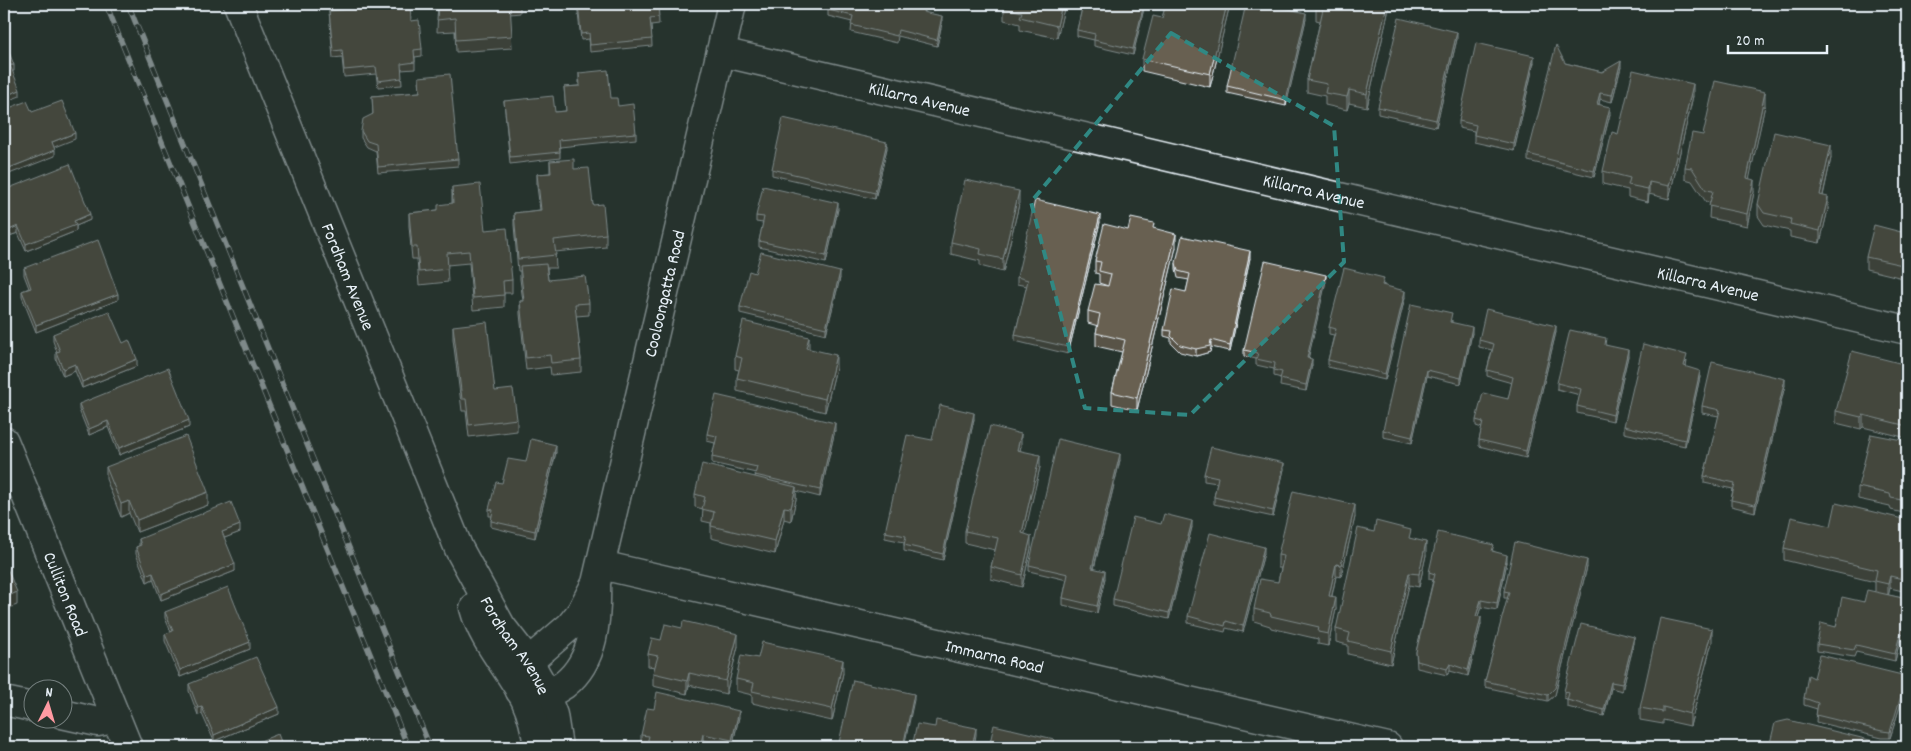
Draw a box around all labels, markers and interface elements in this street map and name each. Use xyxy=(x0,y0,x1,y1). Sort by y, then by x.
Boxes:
scale bar xyxy=(1728,22,1827,54)
text: 20 m xyxy=(1736,31,1764,53)
street label: Killarra Avenue xyxy=(866,77,973,125)
street label: Killarra Avenue xyxy=(1260,169,1367,217)
street label: Fordham Avenue xyxy=(313,220,379,335)
street label: Cooloongatta Road xyxy=(639,228,693,360)
street label: Killarra Avenue xyxy=(1654,262,1761,310)
street label: Culliton Road xyxy=(35,549,92,641)
street label: Fordham Avenue xyxy=(472,593,554,699)
street label: Immarna Road xyxy=(942,635,1046,682)
north arrow xyxy=(22,678,72,728)
text: N xyxy=(45,683,53,703)

